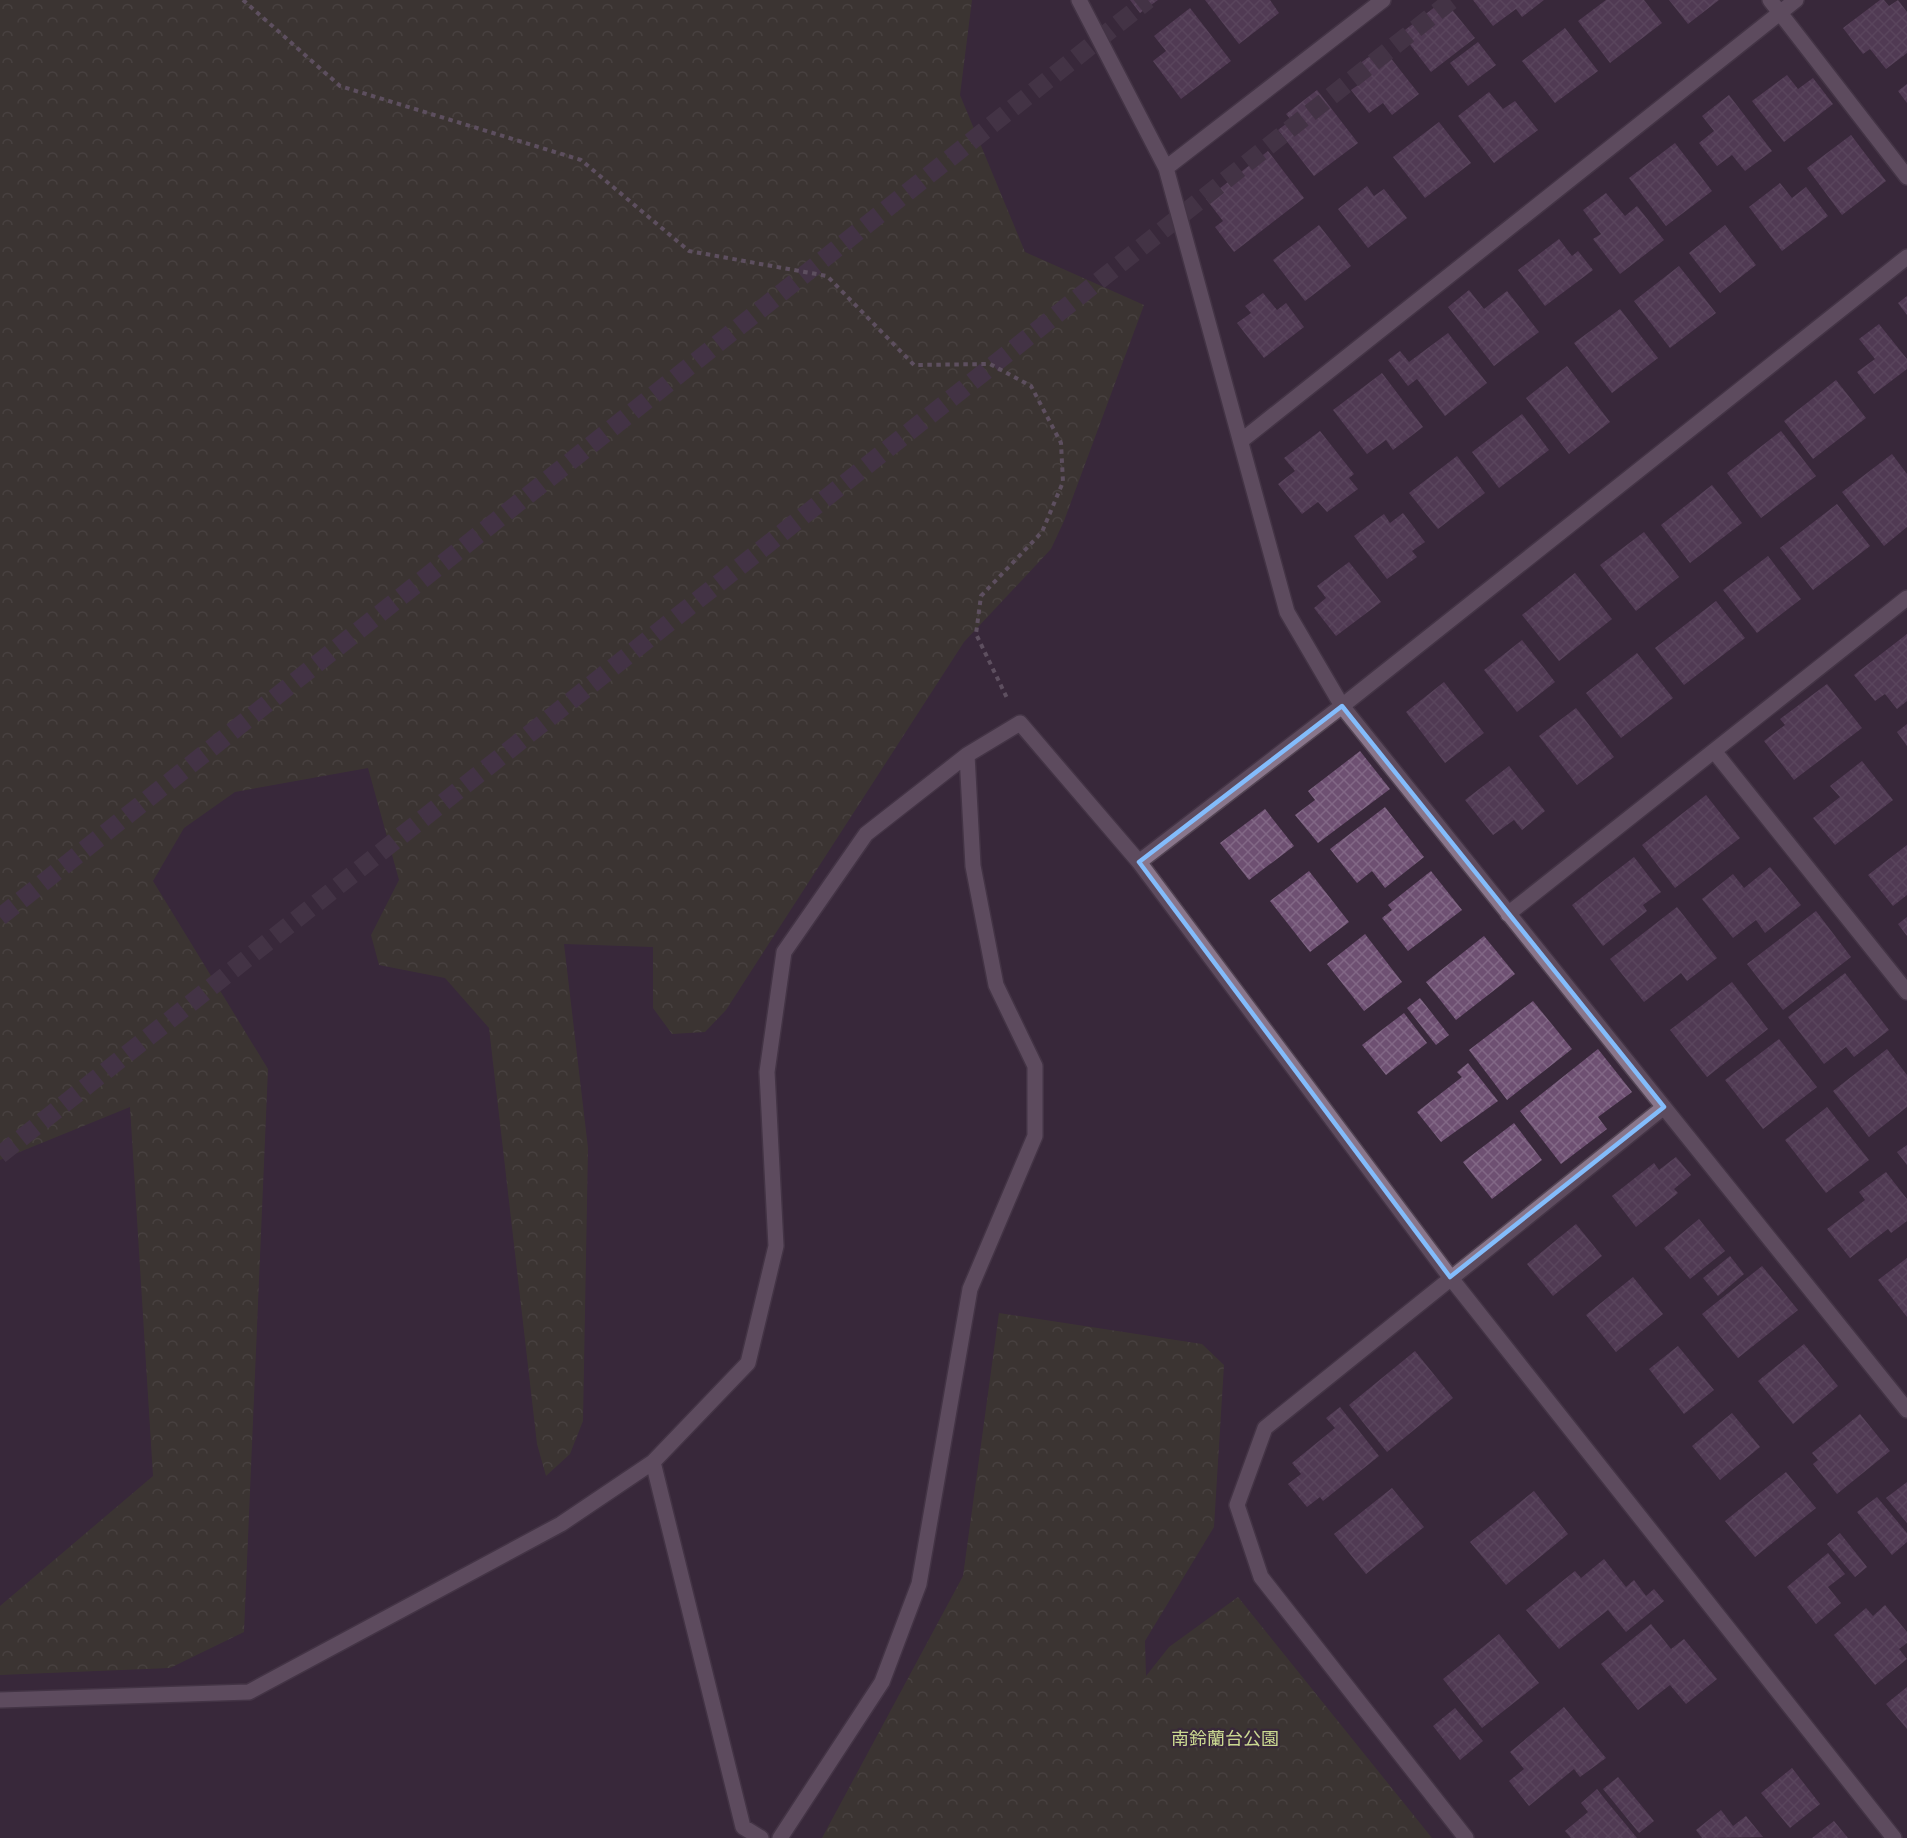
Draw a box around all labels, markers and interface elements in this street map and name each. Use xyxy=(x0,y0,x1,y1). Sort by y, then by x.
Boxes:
park label: 南鈴蘭台公園 xyxy=(1171,1728,1279,1749)

